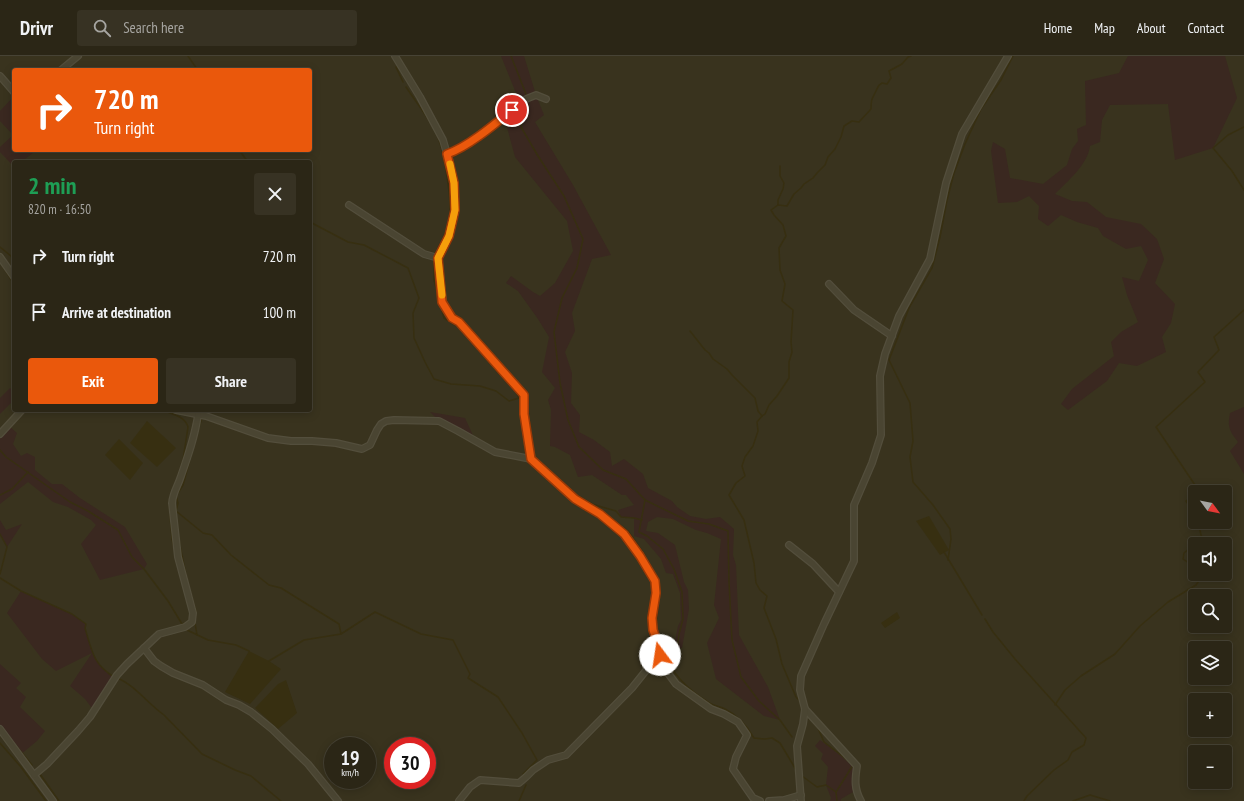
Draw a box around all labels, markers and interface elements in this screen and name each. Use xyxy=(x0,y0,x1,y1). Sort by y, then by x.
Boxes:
search box xyxy=(77,10,357,46)
text: Drivr xyxy=(20,16,53,40)
icon: search xyxy=(91,17,113,39)
text: Search here xyxy=(123,18,184,37)
text: Home xyxy=(1044,19,1072,37)
text: Map xyxy=(1094,19,1115,37)
text: About xyxy=(1137,19,1166,37)
text: Contact xyxy=(1188,19,1224,37)
text: 720 m xyxy=(94,80,158,117)
icon: right xyxy=(28,84,80,136)
pin xyxy=(495,93,529,127)
icon: arrive xyxy=(501,99,523,121)
text: Turn right xyxy=(94,116,154,139)
text: 2 min xyxy=(28,170,76,201)
button: close xyxy=(254,173,296,215)
text: 820 m · 16:50 xyxy=(28,201,91,218)
icon: right xyxy=(28,245,50,267)
text: Turn right xyxy=(62,247,114,266)
text: 720 m xyxy=(263,247,296,266)
icon: arrive xyxy=(28,301,50,323)
text: Arrive at destination xyxy=(62,303,171,322)
text: 100 m xyxy=(263,303,296,322)
button: Exit xyxy=(28,358,158,404)
button: Share xyxy=(166,358,296,404)
north arrow xyxy=(1188,485,1232,529)
map controls xyxy=(1188,485,1232,789)
button: sound xyxy=(1188,537,1232,581)
button: search xyxy=(1188,589,1232,633)
position arrow xyxy=(639,634,681,676)
button: layers xyxy=(1188,641,1232,685)
button: + xyxy=(1188,693,1232,737)
speed limit sign: 30 xyxy=(384,737,436,789)
text: 19 xyxy=(340,745,360,771)
button: − xyxy=(1188,745,1232,789)
text: km/h xyxy=(341,766,359,779)

